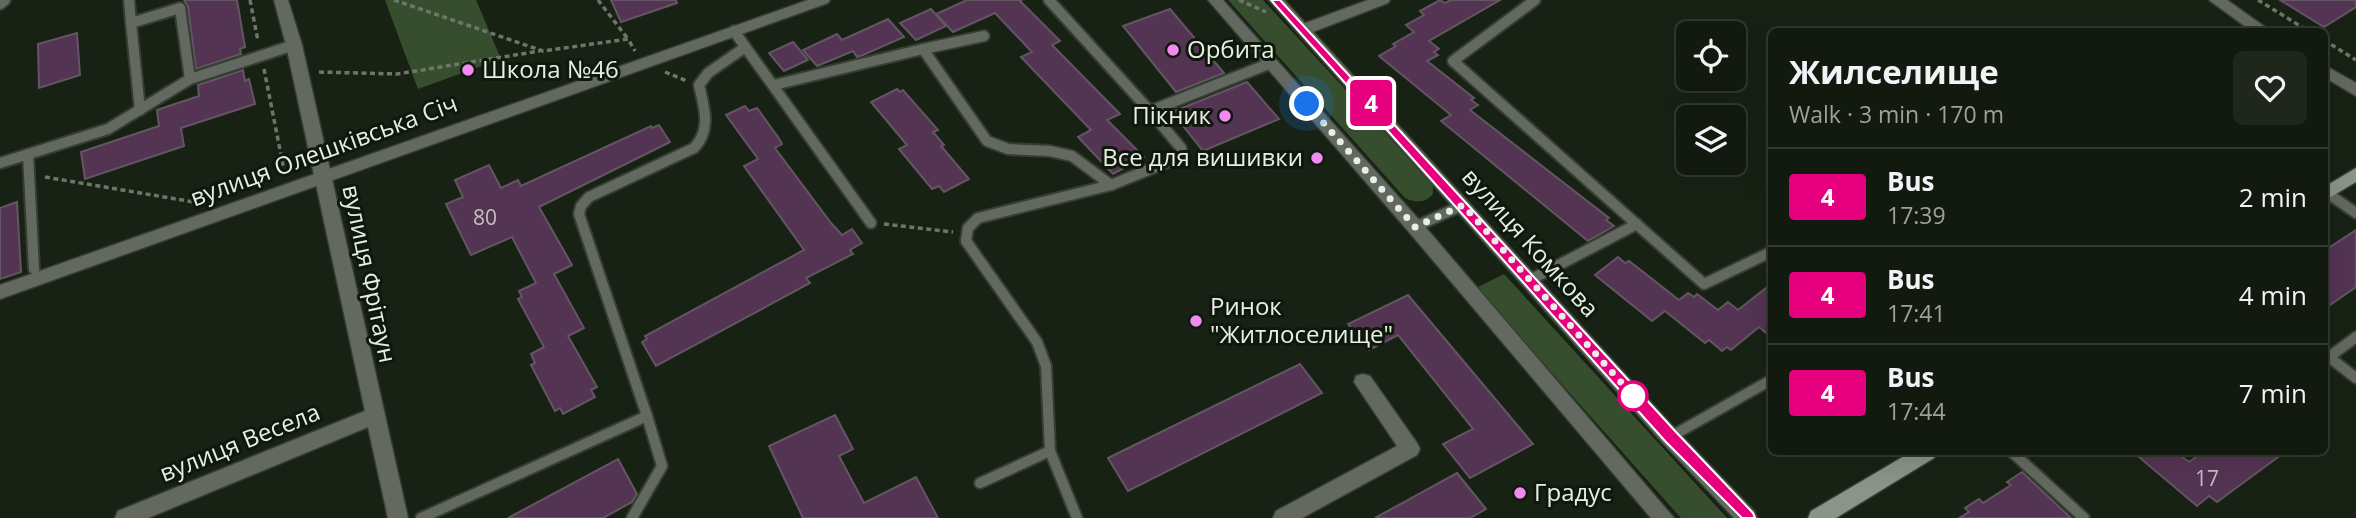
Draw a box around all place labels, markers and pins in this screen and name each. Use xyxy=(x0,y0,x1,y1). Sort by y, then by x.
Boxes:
place label: Орбита xyxy=(1187,32,1275,65)
marker: Орбита xyxy=(1165,42,1181,58)
place label: Школа №46 xyxy=(482,52,619,85)
marker: Школа №46 xyxy=(460,62,476,78)
place label: Пікник xyxy=(1132,98,1212,131)
marker: Пікник xyxy=(1217,108,1233,124)
place label: Все для вишивки xyxy=(1102,140,1303,173)
marker: Все для вишивки xyxy=(1309,150,1325,166)
place label: Ринок "Житлоселище" xyxy=(1210,289,1393,350)
marker: Ринок "Житлоселище" xyxy=(1188,313,1204,329)
unlabelled marker xyxy=(1618,381,1648,411)
place label: Градус xyxy=(1534,475,1612,508)
marker: Градус xyxy=(1512,485,1528,501)

